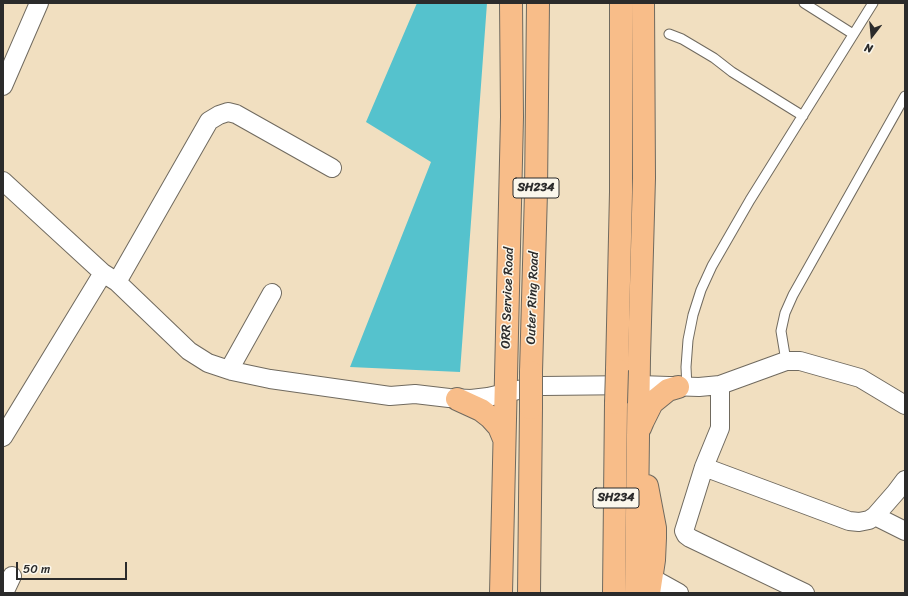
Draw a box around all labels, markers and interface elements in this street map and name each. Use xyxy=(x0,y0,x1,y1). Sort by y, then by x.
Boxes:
north arrow xyxy=(852,16,892,56)
text: N xyxy=(862,38,875,58)
road number: SH234 xyxy=(513,178,559,198)
street label: ORR Service Road xyxy=(498,247,518,349)
street label: Outer Ring Road xyxy=(524,251,542,345)
road number: SH234 xyxy=(593,488,639,508)
scale bar xyxy=(18,554,129,580)
text: 50 m xyxy=(23,558,50,580)

